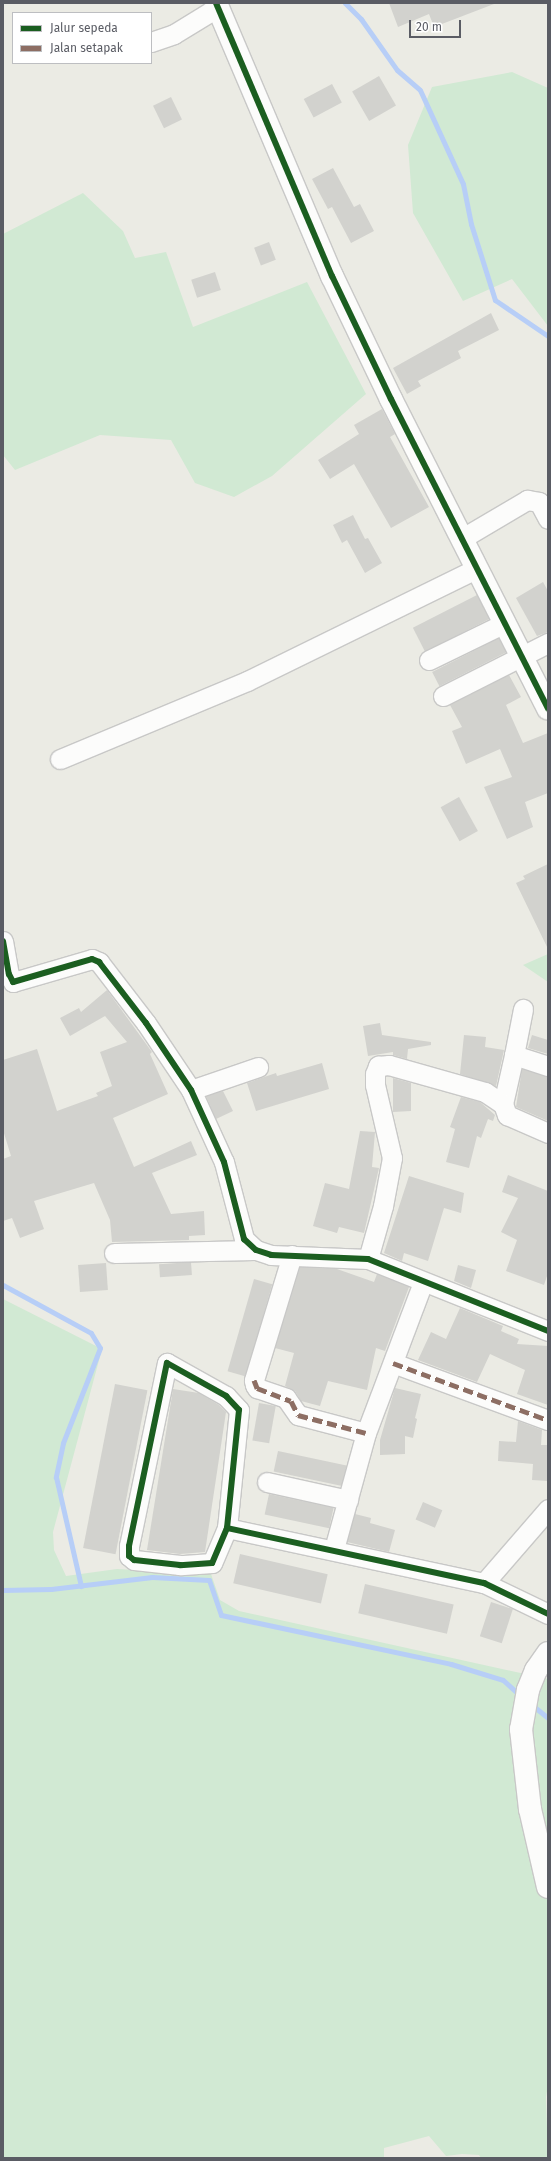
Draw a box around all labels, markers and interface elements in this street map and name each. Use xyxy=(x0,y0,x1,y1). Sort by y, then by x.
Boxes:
legend xyxy=(12,12,152,64)
scale bar xyxy=(411,12,463,38)
text: 20 m xyxy=(416,20,442,34)
text: Jalur sepeda xyxy=(50,21,118,35)
text: Jalan setapak xyxy=(50,41,123,55)

